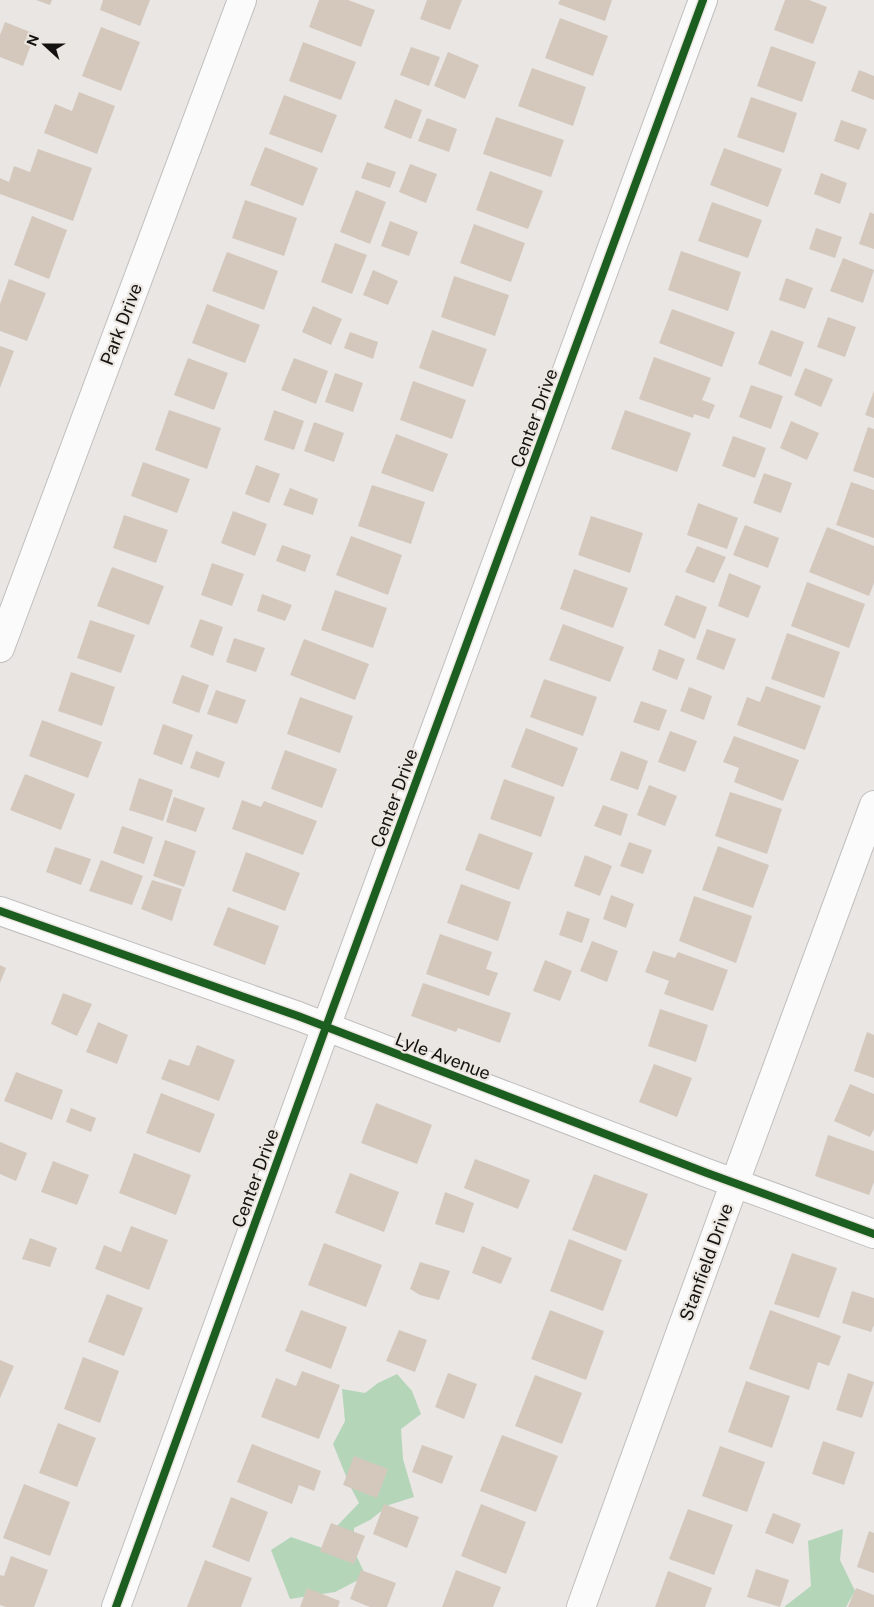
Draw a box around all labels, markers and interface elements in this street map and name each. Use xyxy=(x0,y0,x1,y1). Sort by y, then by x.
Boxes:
north arrow xyxy=(20,20,70,70)
text: N xyxy=(23,32,42,48)
street label: Park Drive xyxy=(96,280,146,368)
street label: Center Drive xyxy=(506,366,562,470)
street label: Center Drive xyxy=(366,746,422,850)
street label: Lyle Avenue xyxy=(392,1028,494,1084)
street label: Center Drive xyxy=(227,1126,283,1230)
street label: Stanfield Drive xyxy=(675,1200,737,1324)

